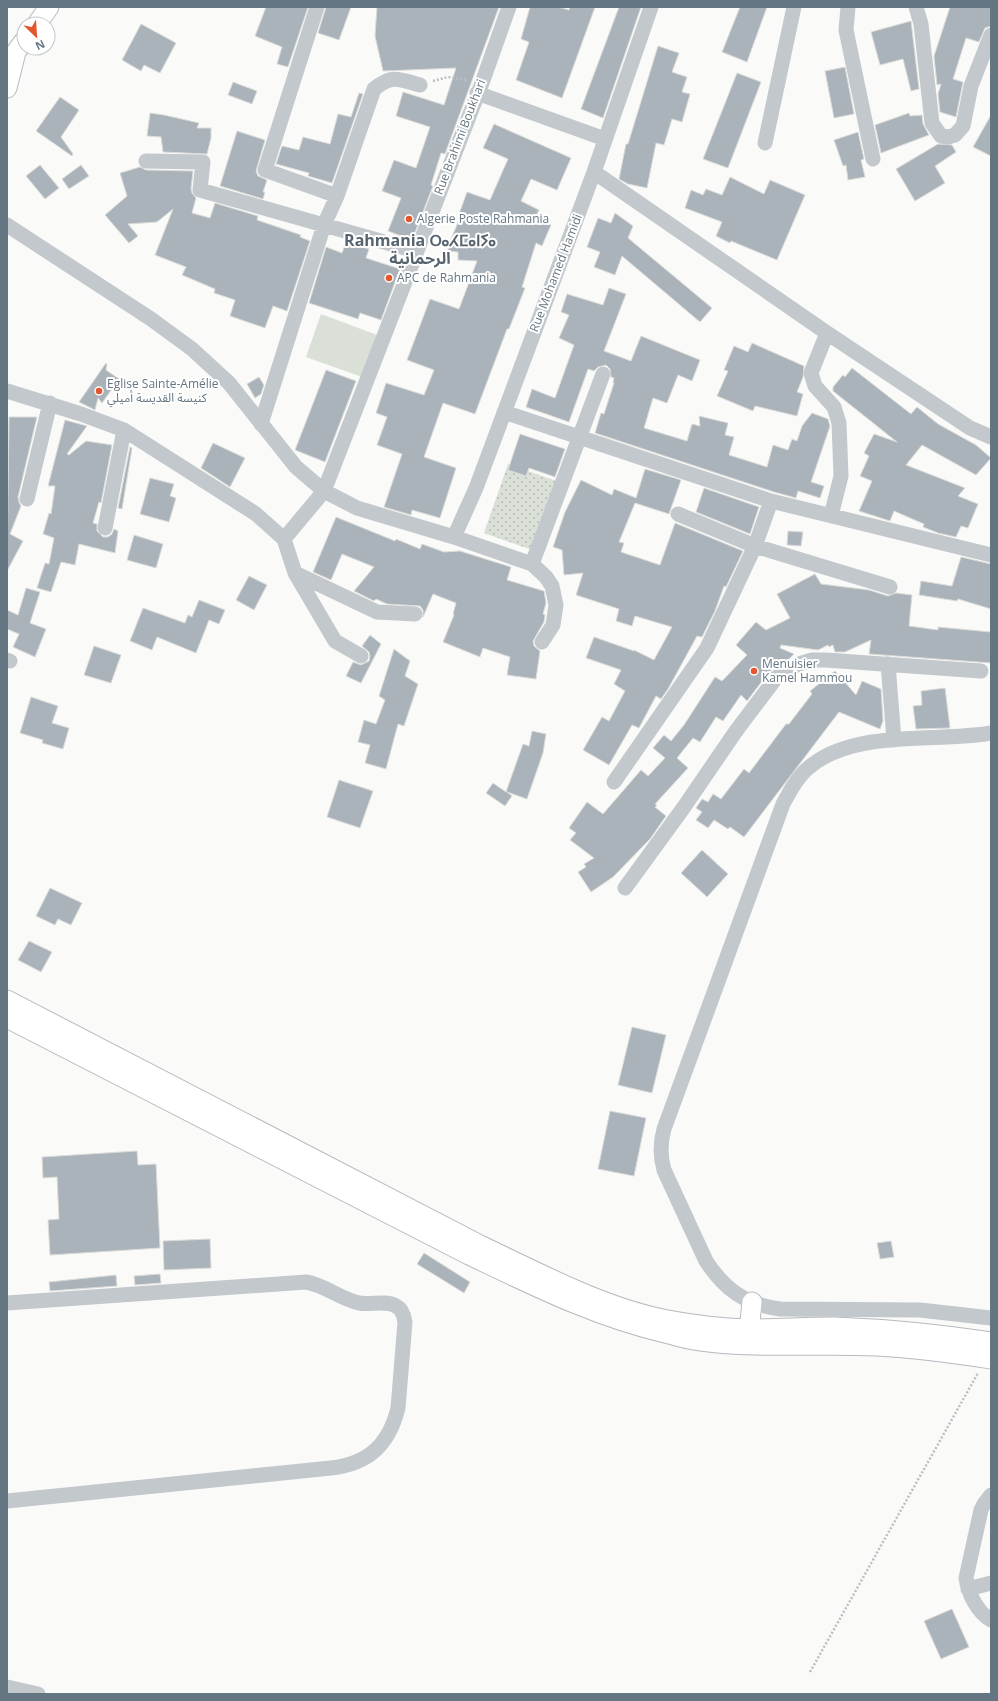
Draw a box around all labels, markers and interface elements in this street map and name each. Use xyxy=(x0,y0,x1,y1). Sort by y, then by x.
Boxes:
north arrow xyxy=(16,16,56,56)
text: N xyxy=(33,37,48,54)
street label: Rue Brahimi Boukhari xyxy=(430,77,489,197)
place label: Algerie Poste Rahmania xyxy=(417,210,549,227)
street label: Rue Mohamed Hamidi xyxy=(525,211,586,334)
marker: Algerie Poste Rahmania xyxy=(404,214,414,224)
district label: Rahmania ⵔⴰⵃⵎⴰⵏⵢⴰ الرحمانية xyxy=(344,229,496,269)
place label: APC de Rahmania xyxy=(397,269,496,286)
marker: APC de Rahmania xyxy=(384,273,394,283)
place label: Eglise Sainte-Amélie كنيسة القديسة أميلي xyxy=(107,375,219,408)
marker: Eglise Sainte-Amélie كنيسة القديسة أميلي xyxy=(94,386,104,396)
place label: Menuisier Kamel Hammou xyxy=(762,655,852,686)
marker: Menuisier Kamel Hammou xyxy=(749,666,759,676)

